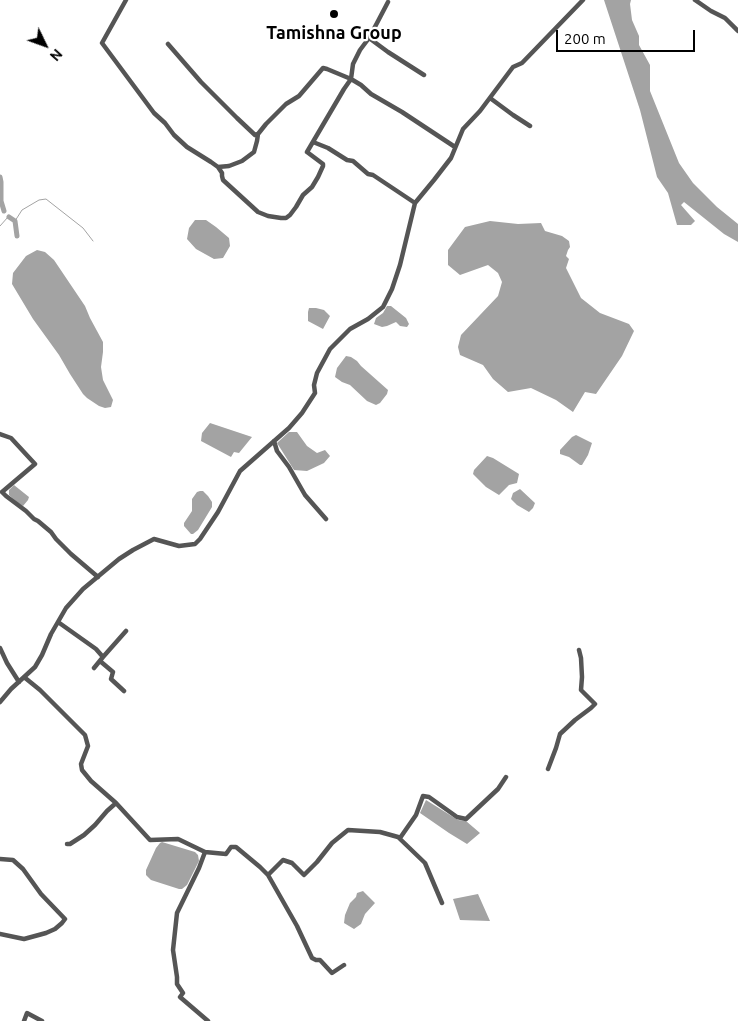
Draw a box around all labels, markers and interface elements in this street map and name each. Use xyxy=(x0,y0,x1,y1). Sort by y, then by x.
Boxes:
marker: Tamishna Group xyxy=(328,8,340,20)
north arrow xyxy=(20,20,70,70)
scale bar xyxy=(558,20,697,52)
place label: Tamishna Group xyxy=(266,22,402,44)
text: 200 m xyxy=(564,30,606,47)
text: N xyxy=(47,46,66,64)

